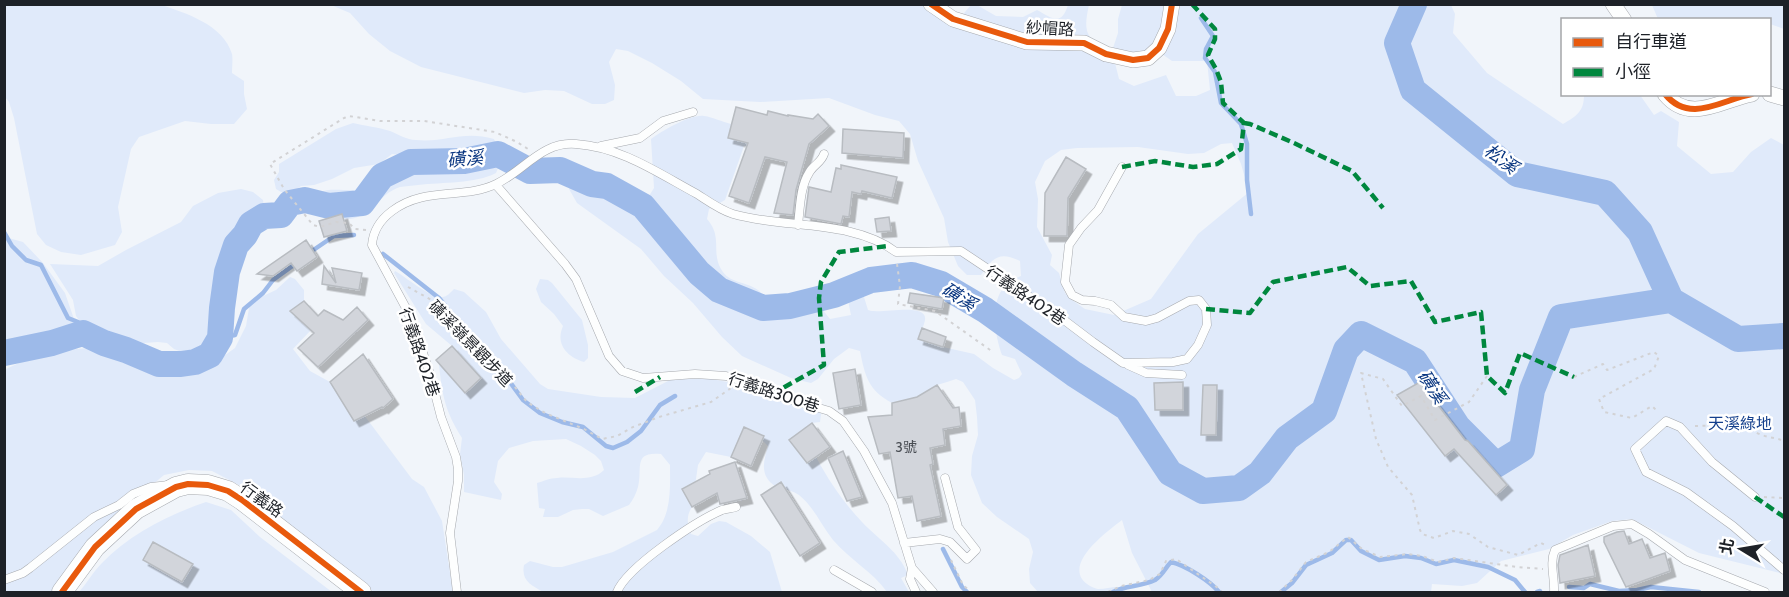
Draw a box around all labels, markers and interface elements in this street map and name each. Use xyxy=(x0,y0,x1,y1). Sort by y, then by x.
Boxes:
street label: 紗帽路 xyxy=(1026,18,1074,39)
legend xyxy=(1561,18,1771,96)
text: 自行車道 xyxy=(1615,31,1687,53)
text: 小徑 xyxy=(1615,61,1651,83)
water label: 松溪 xyxy=(1480,139,1524,180)
water label: 磺溪 xyxy=(446,146,487,172)
street label: 行義路402巷 xyxy=(982,262,1070,329)
water label: 磺溪 xyxy=(938,278,983,317)
street label: 磺溪嶺景觀步道 xyxy=(425,296,516,390)
street label: 行義路402巷 xyxy=(395,305,444,399)
water label: 磺溪 xyxy=(1413,366,1453,411)
street label: 行義路300巷 xyxy=(726,369,822,416)
park label: 天溪綠地 xyxy=(1708,414,1772,433)
house number: 3號 xyxy=(895,438,917,456)
street label: 行義路 xyxy=(237,478,287,521)
north arrow xyxy=(1711,519,1771,579)
text: 北 xyxy=(1716,537,1738,556)

